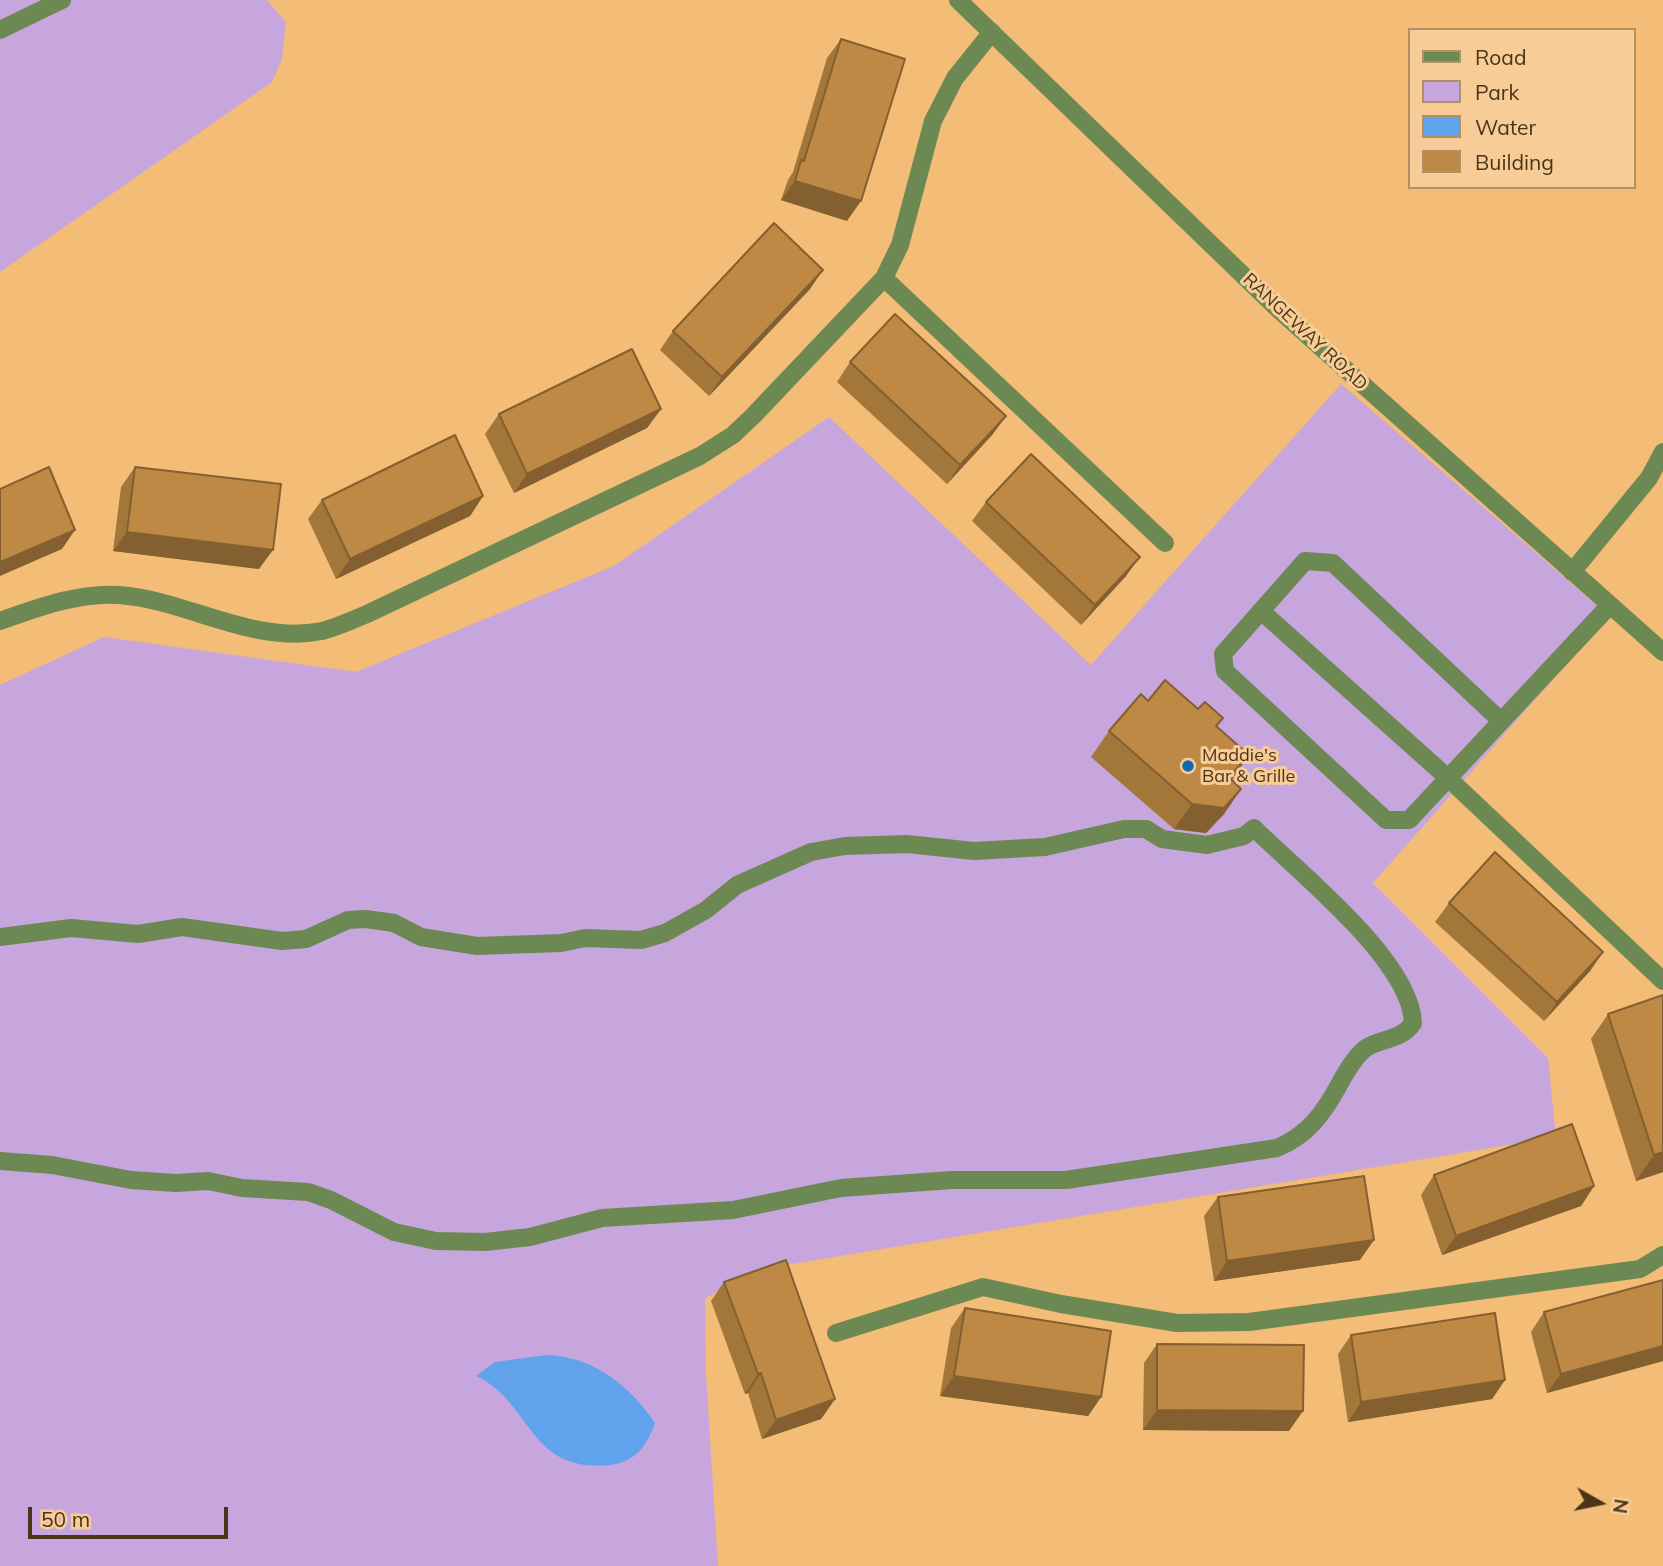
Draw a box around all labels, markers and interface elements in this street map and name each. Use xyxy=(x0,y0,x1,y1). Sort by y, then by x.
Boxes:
legend xyxy=(1408,28,1635,189)
text: Road xyxy=(1475,44,1526,70)
text: Park xyxy=(1475,79,1519,105)
text: Water xyxy=(1475,114,1536,140)
text: Building xyxy=(1475,149,1554,175)
street label: RANGEWAY ROAD xyxy=(1238,269,1372,395)
place label: Maddie's Bar & Grille xyxy=(1202,745,1295,788)
marker: Maddie's Bar & Grille xyxy=(1180,758,1196,774)
north arrow xyxy=(1565,1468,1635,1538)
scale bar xyxy=(32,1492,231,1536)
text: N xyxy=(1608,1497,1634,1515)
text: 50 m xyxy=(41,1506,90,1532)

